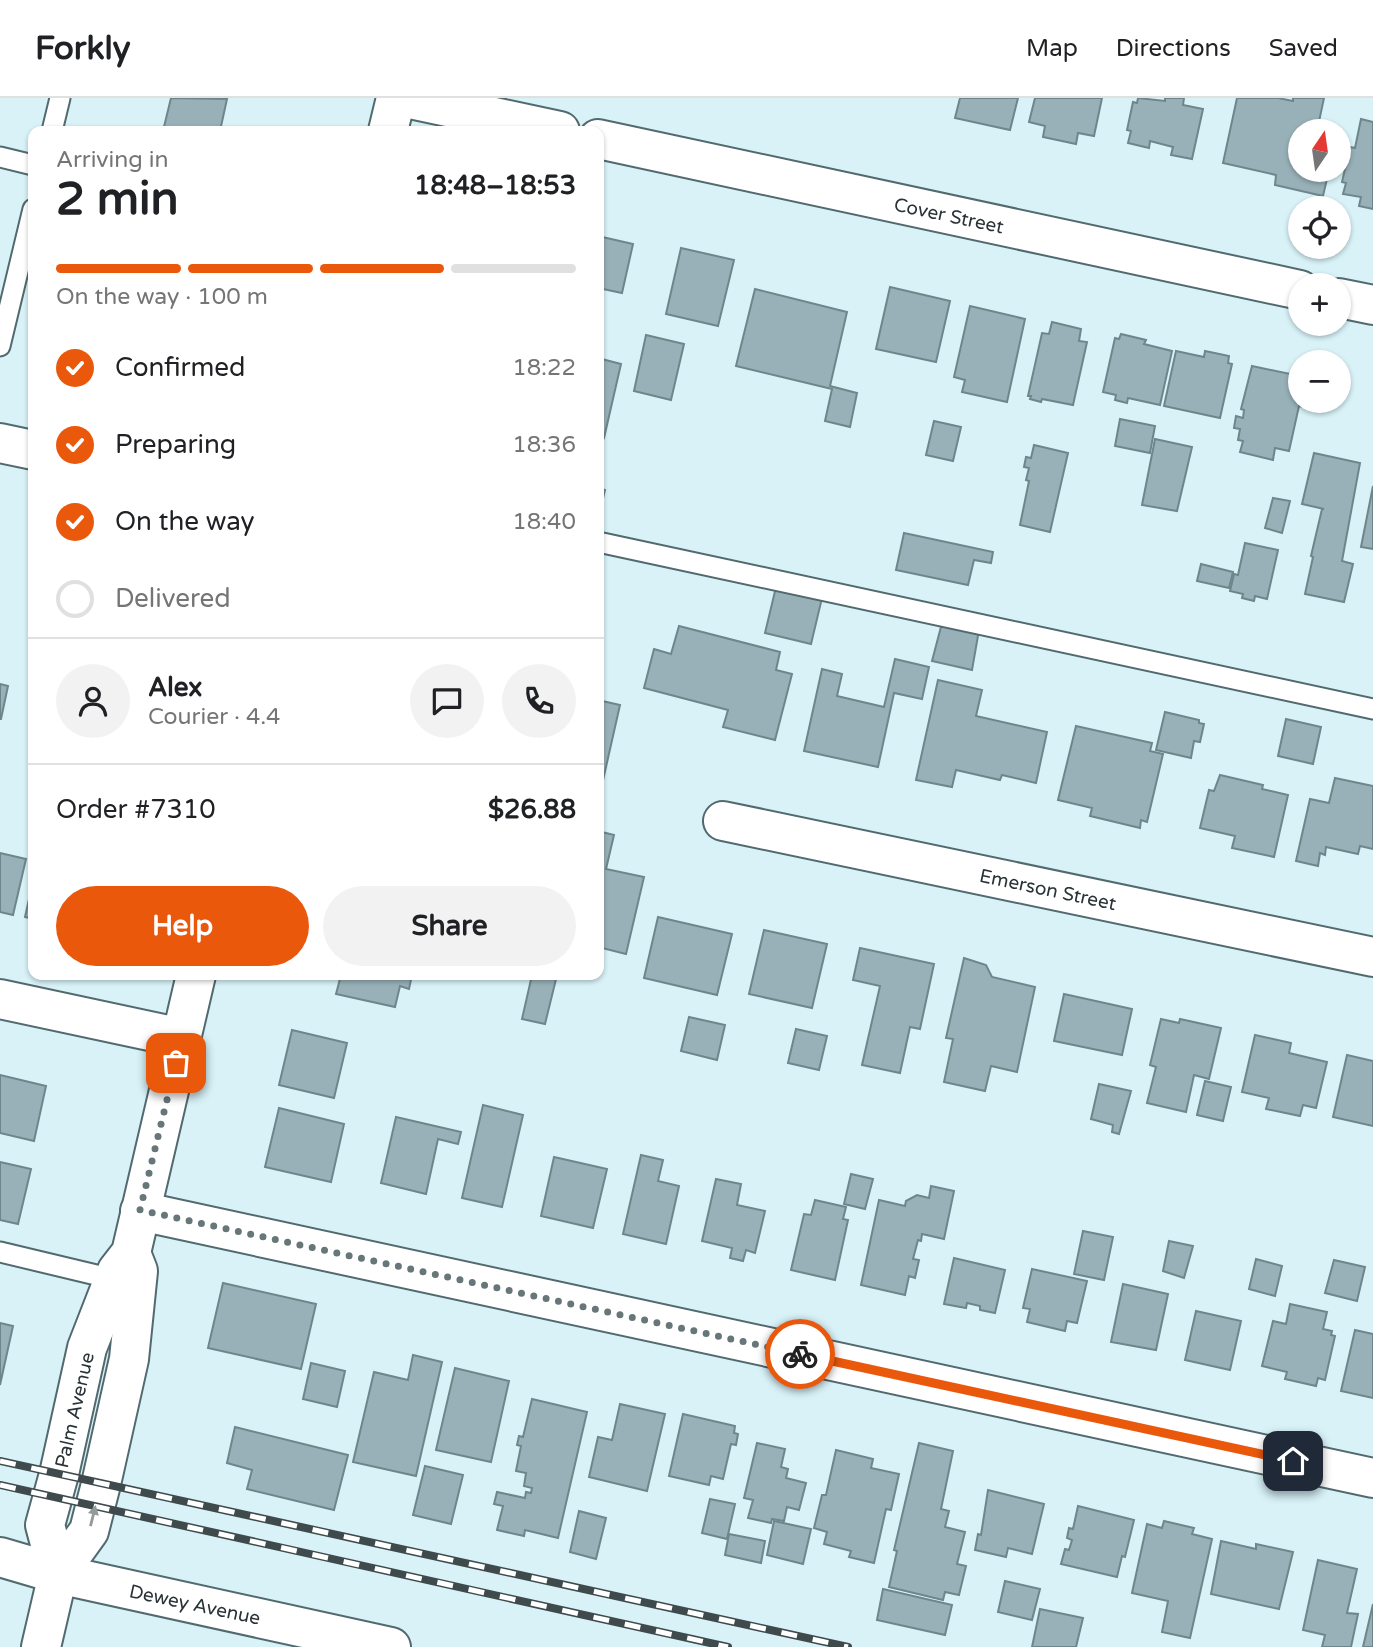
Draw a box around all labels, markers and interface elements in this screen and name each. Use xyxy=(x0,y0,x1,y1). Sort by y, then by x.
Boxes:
text: Forkly xyxy=(35,29,130,68)
text: Map xyxy=(1026,34,1078,63)
text: Directions xyxy=(1116,34,1231,63)
text: Saved xyxy=(1269,34,1338,63)
north arrow xyxy=(1288,119,1351,182)
map controls xyxy=(1288,119,1351,413)
text: Arriving in xyxy=(56,146,169,174)
text: 18:48–18:53 xyxy=(414,170,576,201)
text: 2 min xyxy=(56,172,179,227)
street label: Cover Street xyxy=(892,194,1006,238)
button: locate xyxy=(1288,196,1351,259)
button: + xyxy=(1288,273,1351,336)
text: On the way · 100 m xyxy=(56,283,268,311)
icon: check xyxy=(56,349,94,387)
button: − xyxy=(1288,350,1351,413)
text: Confirmed xyxy=(115,352,245,383)
text: 18:22 xyxy=(512,354,576,382)
icon: check xyxy=(56,426,94,464)
text: Preparing xyxy=(115,429,236,460)
text: 18:36 xyxy=(512,431,576,459)
icon: check xyxy=(56,503,94,541)
text: On the way xyxy=(115,506,255,537)
text: 18:40 xyxy=(512,508,576,536)
text: Delivered xyxy=(115,583,231,614)
button: person xyxy=(56,664,130,738)
button: chat xyxy=(410,664,484,738)
button: phone xyxy=(502,664,576,738)
text: Alex xyxy=(148,672,202,703)
text: Courier · 4.4 xyxy=(148,703,280,731)
text: Order #7310 xyxy=(56,794,216,825)
text: $26.88 xyxy=(488,794,576,825)
street label: Emerson Street xyxy=(978,865,1118,915)
button: Help xyxy=(56,886,309,966)
button: Share xyxy=(323,886,576,966)
pin xyxy=(146,1033,206,1093)
icon: bag xyxy=(157,1044,195,1082)
courier xyxy=(765,1319,835,1389)
icon: bike xyxy=(781,1335,819,1373)
street label: Palm Avenue xyxy=(51,1350,99,1470)
pin xyxy=(1263,1431,1323,1491)
icon: home xyxy=(1274,1442,1312,1480)
one-way arrow xyxy=(88,1505,99,1527)
street label: Dewey Avenue xyxy=(127,1580,262,1630)

